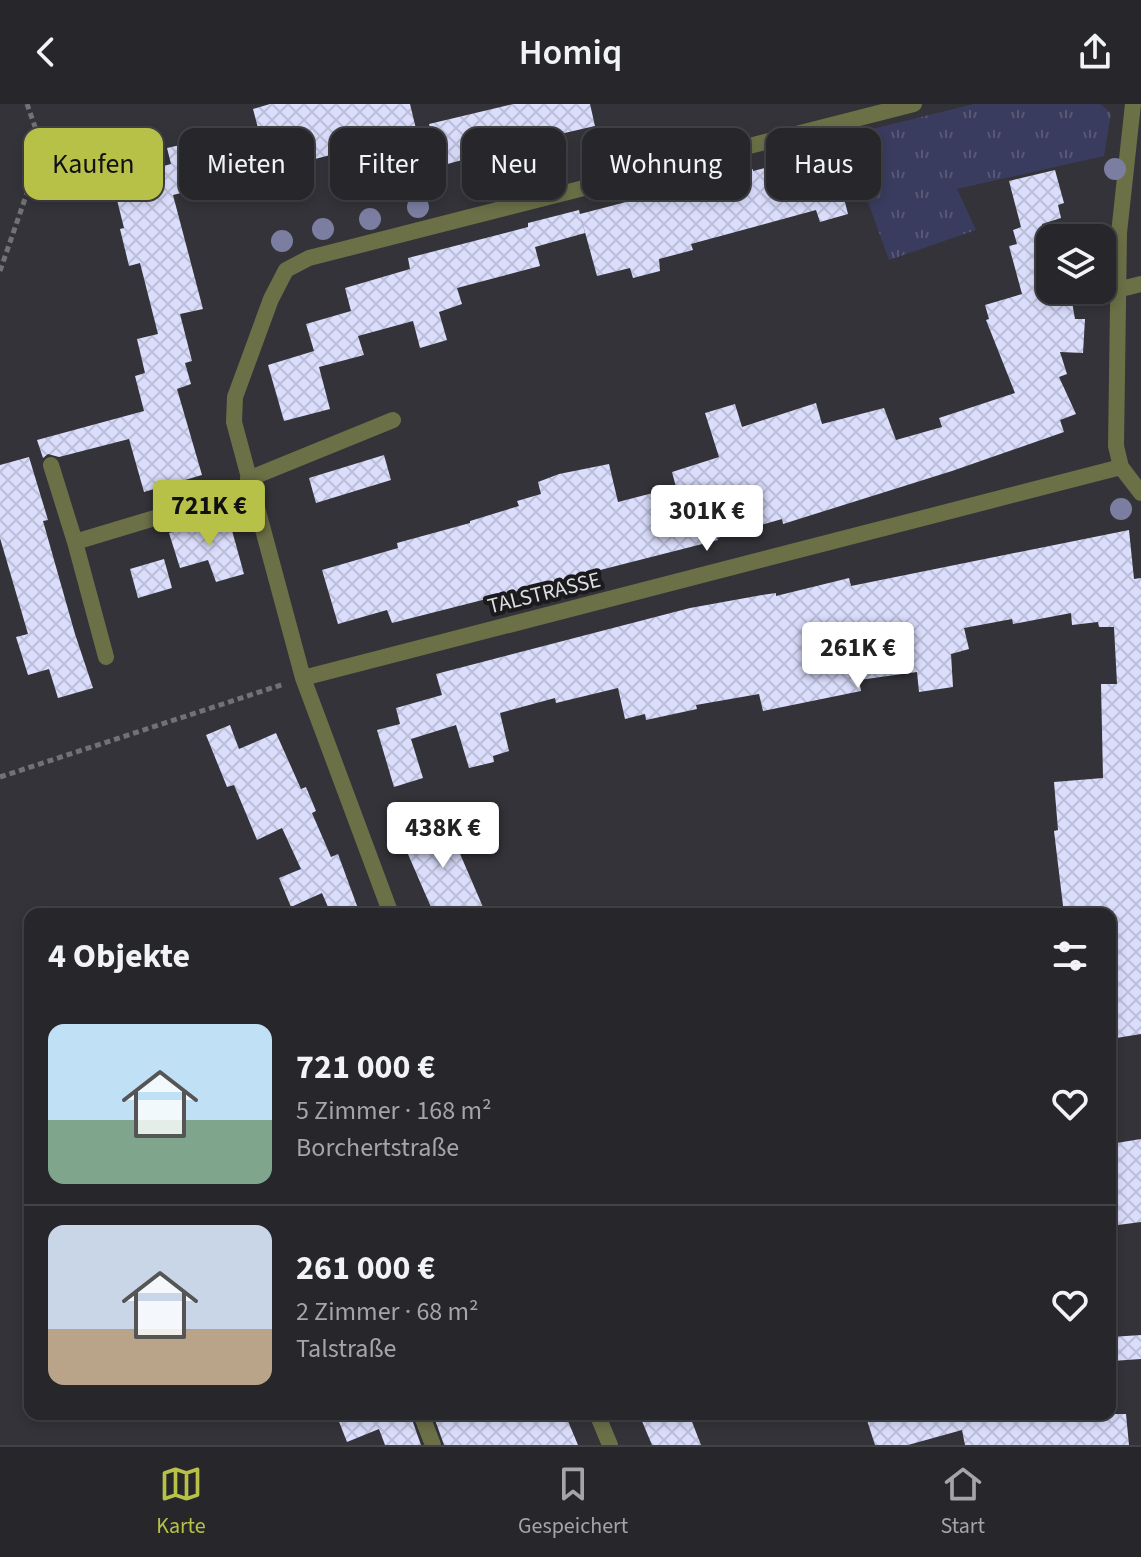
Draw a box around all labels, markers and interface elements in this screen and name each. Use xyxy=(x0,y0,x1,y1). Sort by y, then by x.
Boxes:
text: Homiq xyxy=(519,27,622,78)
icon: back xyxy=(24,30,68,74)
icon: share xyxy=(1073,30,1117,74)
chip: Kaufen xyxy=(24,128,163,200)
chip: Mieten xyxy=(179,128,314,200)
chip: Filter xyxy=(330,128,446,200)
chip: Neu xyxy=(462,128,566,200)
chip: Wohnung xyxy=(582,128,750,200)
chip: Haus xyxy=(766,128,881,200)
map controls xyxy=(1036,224,1116,304)
button: layers xyxy=(1036,224,1116,304)
pin: 721K € xyxy=(144,480,274,548)
pin: 301K € xyxy=(642,485,772,553)
text: 721K € xyxy=(171,487,247,524)
text: 301K € xyxy=(669,492,745,529)
street label: TALSTRASSE xyxy=(484,564,604,622)
pin: 261K € xyxy=(793,622,923,690)
text: 261K € xyxy=(820,629,896,666)
pin: 438K € xyxy=(378,802,508,870)
text: 438K € xyxy=(405,809,481,846)
text: 4 Objekte xyxy=(48,932,190,981)
icon: filters xyxy=(1048,934,1092,978)
text: 721 000 € xyxy=(296,1043,435,1092)
icon: home xyxy=(112,1056,208,1152)
icon: heart xyxy=(1048,1082,1092,1126)
text: 5 Zimmer · 168 m² xyxy=(296,1092,492,1129)
text: Borchertstraße xyxy=(296,1129,459,1166)
text: 261 000 € xyxy=(296,1244,435,1293)
icon: home xyxy=(112,1257,208,1353)
icon: heart xyxy=(1048,1283,1092,1327)
text: 2 Zimmer · 68 m² xyxy=(296,1293,479,1330)
text: Talstraße xyxy=(296,1330,396,1367)
tab: Karte xyxy=(156,1462,206,1542)
tab: Gespeichert xyxy=(518,1462,628,1542)
tab: Start xyxy=(940,1462,985,1542)

